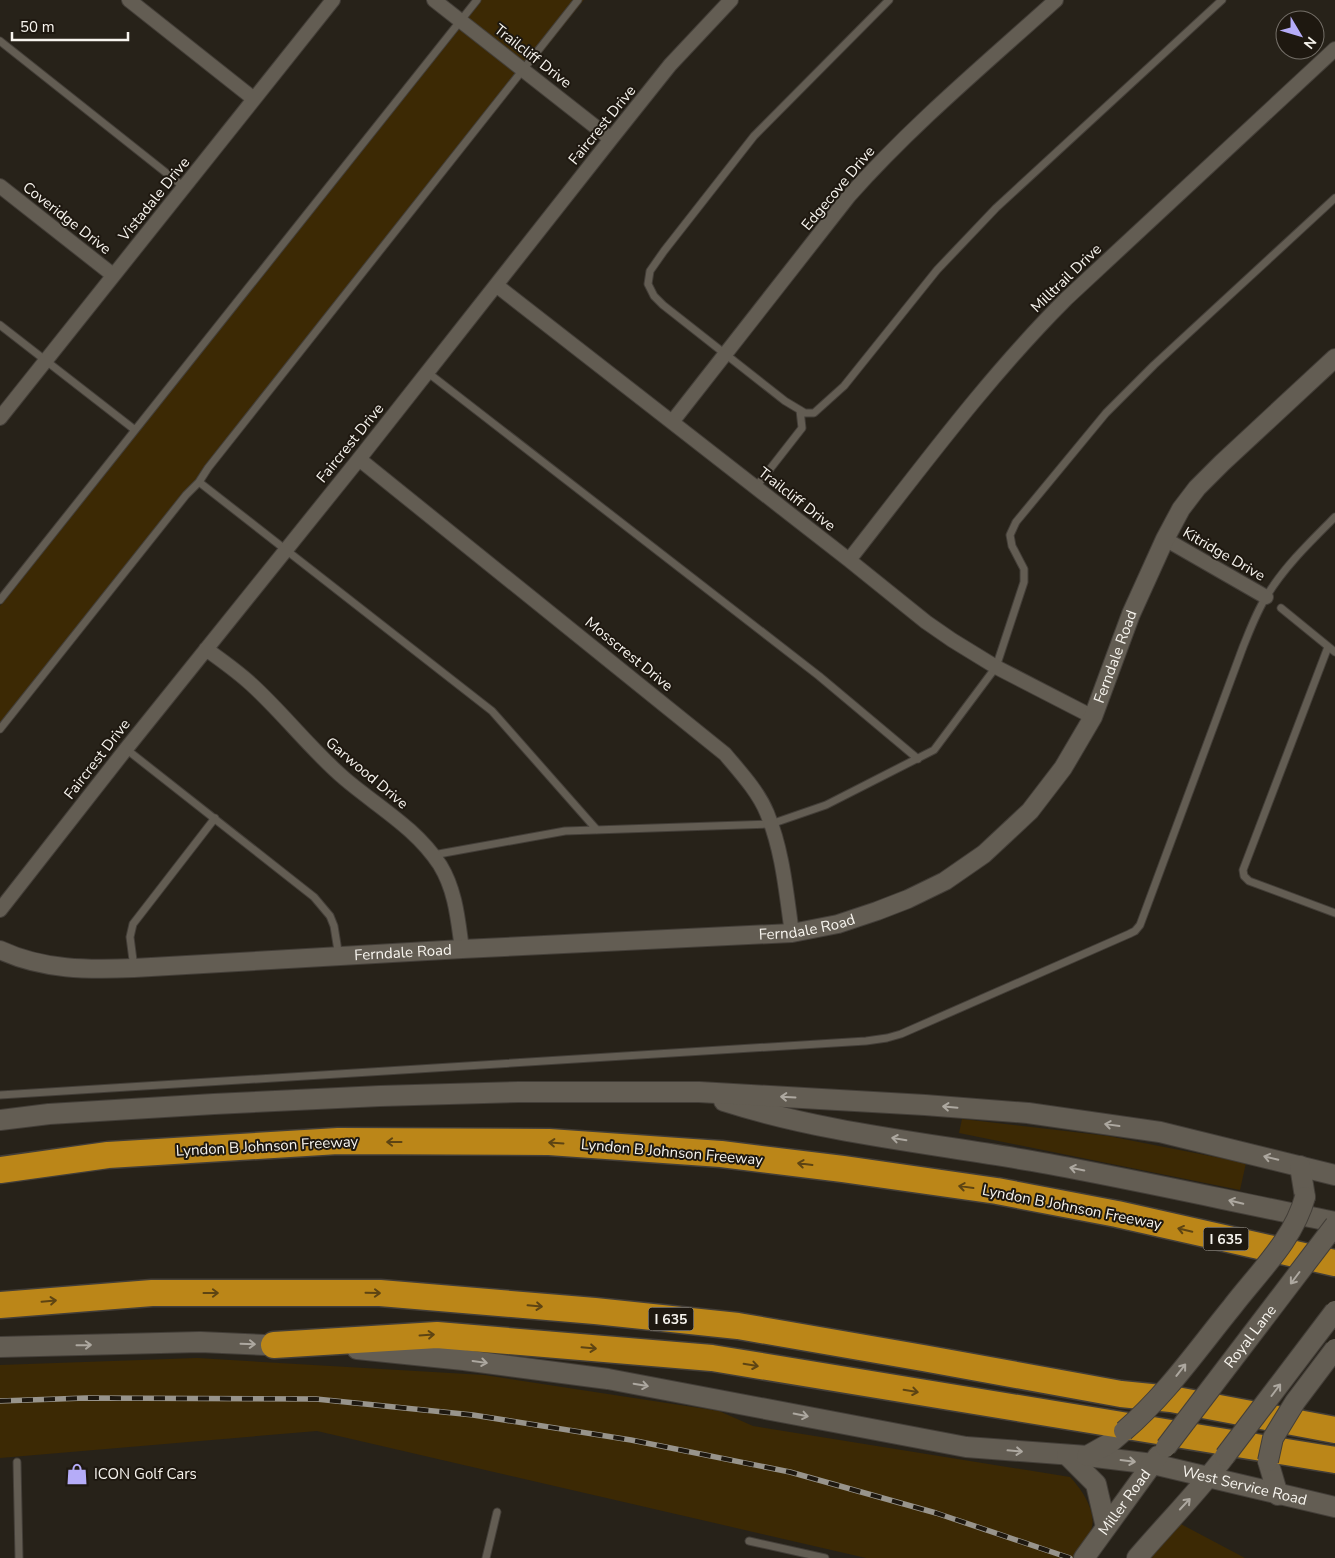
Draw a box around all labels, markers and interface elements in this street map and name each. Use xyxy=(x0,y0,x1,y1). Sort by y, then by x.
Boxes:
scale bar xyxy=(12,10,129,42)
north arrow xyxy=(1275,10,1325,60)
text: 50 m xyxy=(20,17,55,37)
street label: Trailcliff Drive xyxy=(490,19,576,93)
text: N xyxy=(1299,33,1321,53)
street label: Faircrest Drive xyxy=(564,81,640,169)
street label: Edgecove Drive xyxy=(797,142,879,234)
street label: Vistadale Drive xyxy=(113,153,194,246)
street label: Coveridge Drive xyxy=(19,177,115,259)
street label: Milltrail Drive xyxy=(1026,239,1106,317)
street label: Faircrest Drive xyxy=(312,399,388,487)
street label: Trailcliff Drive xyxy=(754,462,840,536)
street label: Kitridge Drive xyxy=(1179,522,1269,586)
street label: Ferndale Road xyxy=(1089,607,1142,706)
street label: Mosscrest Drive xyxy=(581,612,677,696)
street label: Faircrest Drive xyxy=(59,715,135,803)
street label: Garwood Drive xyxy=(321,733,413,813)
street label: Ferndale Road xyxy=(758,909,858,945)
street label: Ferndale Road xyxy=(354,940,452,965)
one-way arrow xyxy=(780,1093,796,1102)
one-way arrow xyxy=(943,1102,959,1111)
one-way arrow xyxy=(1104,1120,1120,1130)
street label: Lyndon B Johnson Freeway xyxy=(175,1131,359,1161)
street label: Lyndon B Johnson Freeway xyxy=(580,1134,764,1170)
one-way arrow xyxy=(892,1134,908,1144)
one-way arrow xyxy=(386,1137,402,1146)
one-way arrow xyxy=(548,1138,564,1147)
one-way arrow xyxy=(1263,1153,1279,1163)
one-way arrow xyxy=(797,1159,813,1169)
one-way arrow xyxy=(1069,1164,1085,1174)
street label: Lyndon B Johnson Freeway xyxy=(980,1180,1164,1234)
one-way arrow xyxy=(958,1181,974,1191)
one-way arrow xyxy=(1228,1197,1244,1206)
one-way arrow xyxy=(1177,1225,1193,1234)
road number: I 635 xyxy=(1204,1228,1248,1250)
one-way arrow xyxy=(1289,1271,1300,1284)
one-way arrow xyxy=(202,1288,218,1298)
one-way arrow xyxy=(364,1288,381,1298)
one-way arrow xyxy=(40,1297,56,1306)
street label: Royal Lane xyxy=(1220,1301,1281,1372)
one-way arrow xyxy=(527,1302,543,1311)
road number: I 635 xyxy=(648,1308,694,1330)
one-way arrow xyxy=(419,1331,435,1340)
one-way arrow xyxy=(240,1340,256,1349)
one-way arrow xyxy=(75,1341,91,1350)
one-way arrow xyxy=(581,1343,597,1352)
one-way arrow xyxy=(472,1357,488,1367)
one-way arrow xyxy=(742,1360,758,1370)
one-way arrow xyxy=(1176,1364,1187,1377)
one-way arrow xyxy=(632,1381,648,1391)
one-way arrow xyxy=(1270,1384,1281,1397)
one-way arrow xyxy=(903,1386,919,1396)
one-way arrow xyxy=(792,1411,808,1420)
one-way arrow xyxy=(1007,1446,1023,1456)
one-way arrow xyxy=(1119,1456,1135,1466)
shop icon: ICON Golf Cars xyxy=(64,1461,90,1487)
street label: West Service Road xyxy=(1180,1461,1309,1510)
place label: ICON Golf Cars xyxy=(94,1464,197,1484)
street label: Miller Road xyxy=(1094,1465,1155,1539)
one-way arrow xyxy=(1179,1497,1191,1510)

